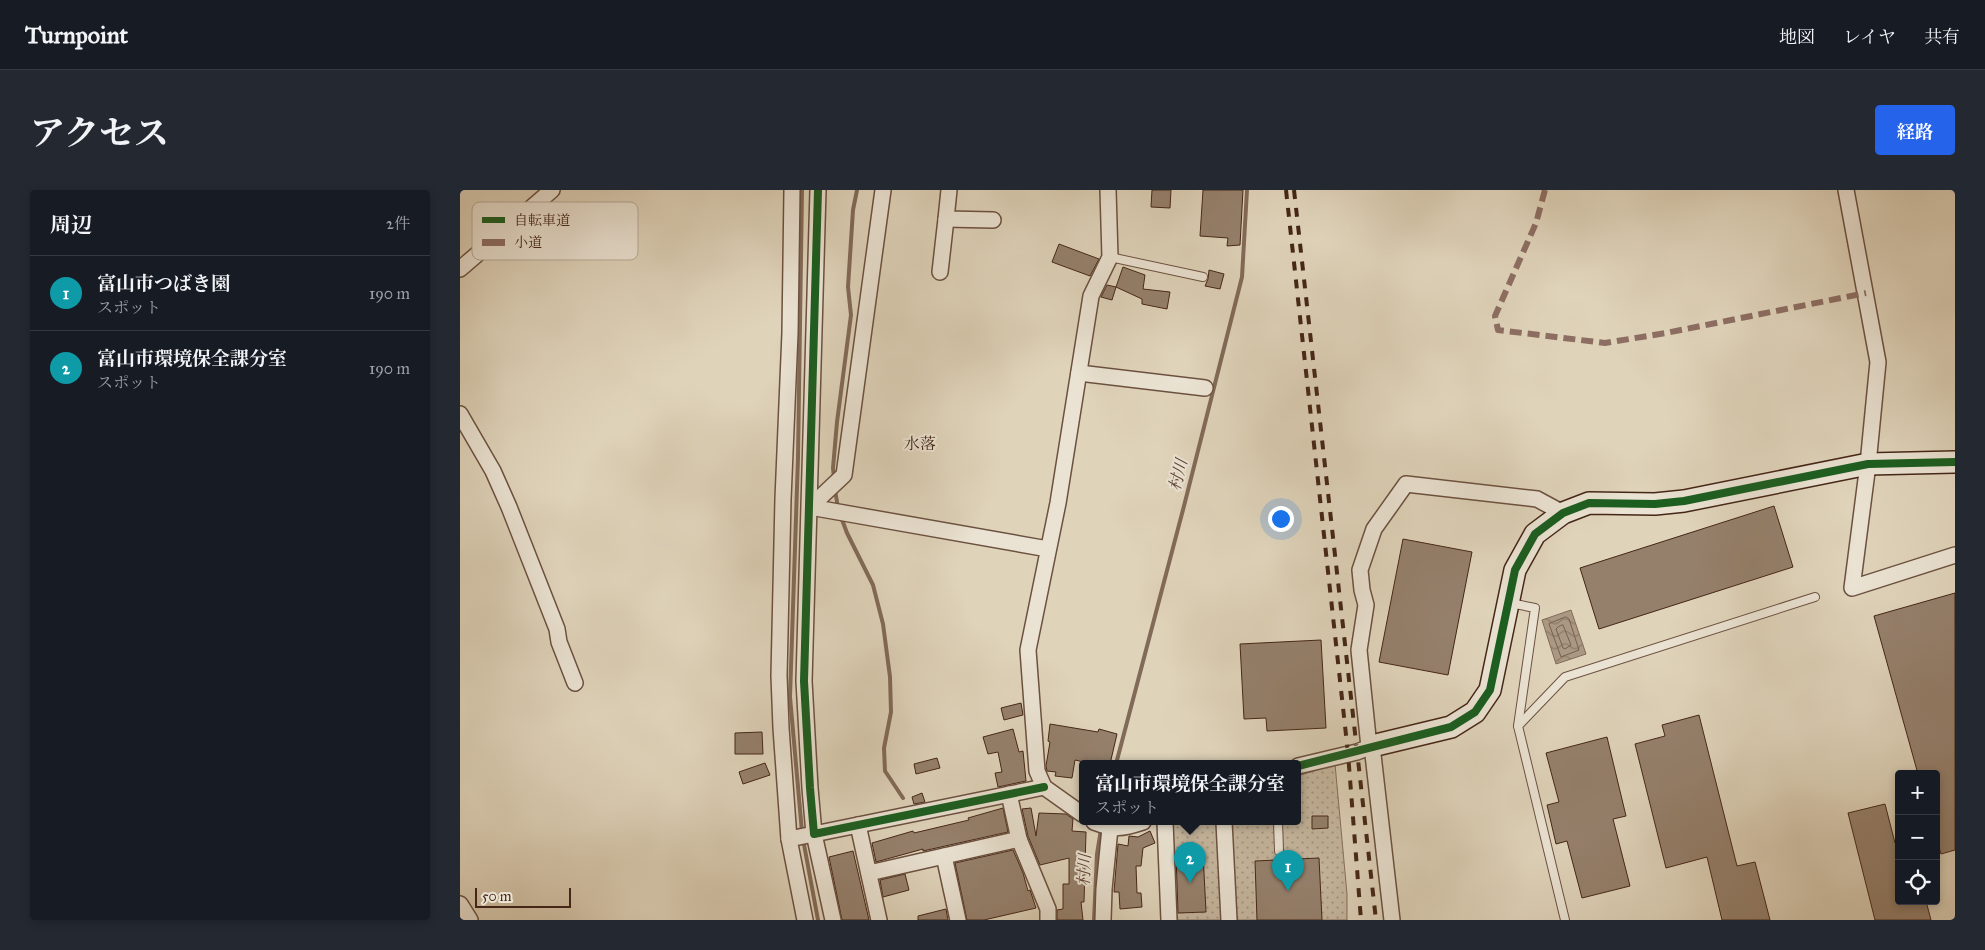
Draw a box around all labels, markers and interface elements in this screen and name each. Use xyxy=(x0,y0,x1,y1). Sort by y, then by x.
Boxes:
text: Turnpoint xyxy=(25,20,128,50)
text: 地図 xyxy=(1779,26,1815,48)
text: レイヤ xyxy=(1843,26,1896,48)
text: 共有 xyxy=(1924,26,1960,48)
button: 経路 xyxy=(1875,105,1955,155)
text: アクセス xyxy=(30,112,169,155)
legend xyxy=(472,202,638,260)
text: 周辺 xyxy=(50,212,92,238)
text: 自転車道 xyxy=(514,212,570,229)
text: 2件 xyxy=(386,214,410,233)
text: 小道 xyxy=(514,234,542,251)
text: 富山市つばき園 xyxy=(97,272,230,295)
text: 1 xyxy=(63,284,69,303)
text: 190 m xyxy=(369,284,410,303)
text: スポット xyxy=(97,298,161,317)
text: 富山市環境保全課分室 xyxy=(97,347,287,370)
text: 2 xyxy=(62,359,70,378)
text: 190 m xyxy=(369,359,410,378)
text: スポット xyxy=(97,373,161,392)
district label: 水落 xyxy=(904,434,936,453)
water label: 村川 xyxy=(1165,455,1192,493)
your location xyxy=(1268,506,1294,532)
popup xyxy=(1079,760,1301,825)
map controls xyxy=(1895,770,1940,905)
button: + xyxy=(1895,770,1940,815)
text: 富山市環境保全課分室 xyxy=(1095,772,1285,795)
text: スポット xyxy=(1095,798,1159,817)
button: − xyxy=(1895,815,1940,860)
pin: 2 xyxy=(1174,842,1206,883)
pin: 1 xyxy=(1272,850,1304,891)
water label: 村川 xyxy=(1074,852,1094,886)
button: locate xyxy=(1895,860,1940,905)
scale bar xyxy=(475,885,571,908)
text: 50 m xyxy=(482,888,511,905)

